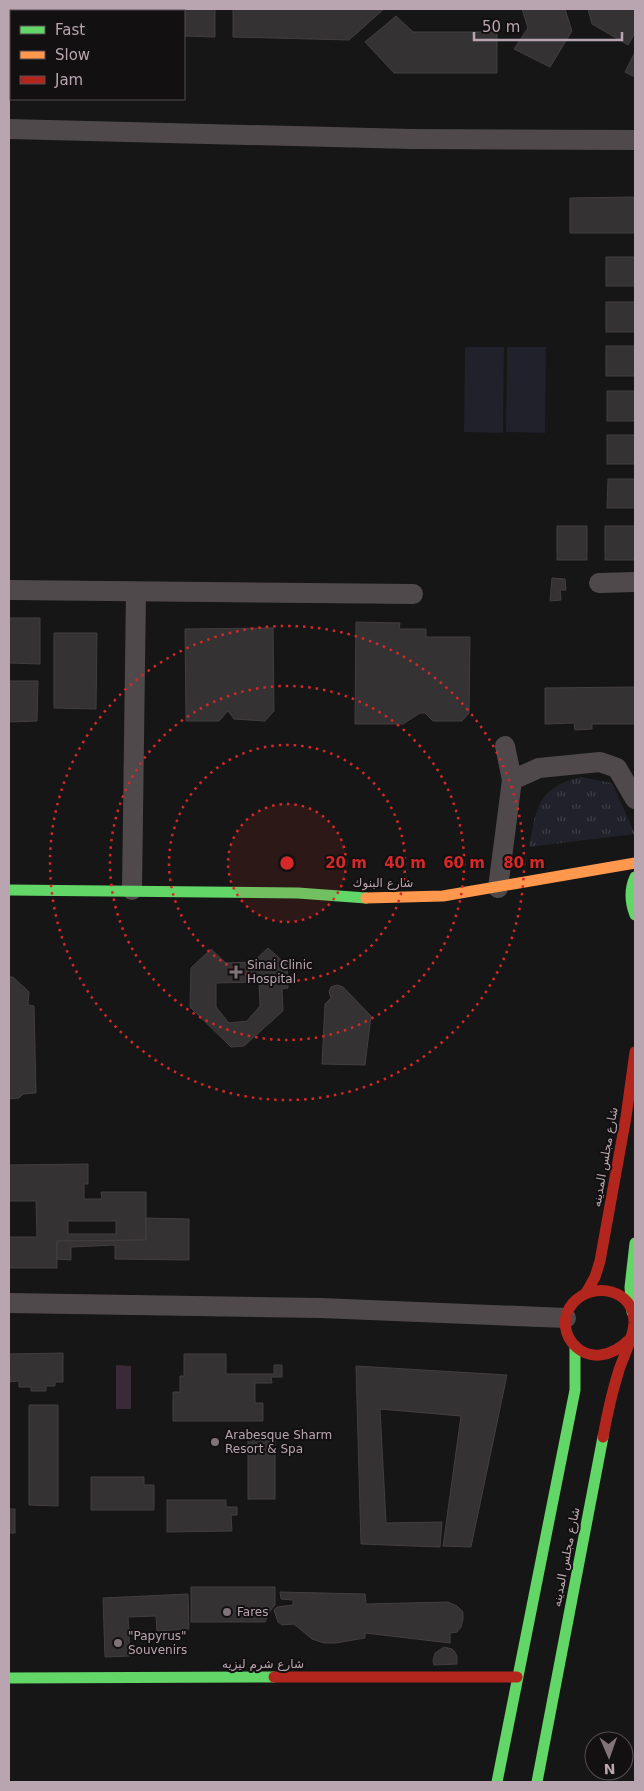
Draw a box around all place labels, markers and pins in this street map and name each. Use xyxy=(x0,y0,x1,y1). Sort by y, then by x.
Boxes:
centre of rings xyxy=(278,854,296,872)
place label: Sinai Clinic Hospital xyxy=(247,958,313,986)
marker: Sinai Clinic Hospital xyxy=(229,965,243,979)
place label: Arabesque Sharm Resort & Spa xyxy=(225,1428,332,1456)
marker: Arabesque Sharm Resort & Spa xyxy=(209,1436,221,1448)
place label: Fares xyxy=(237,1605,268,1619)
marker: Fares xyxy=(221,1606,233,1618)
place label: "Papyrus" Souvenirs xyxy=(128,1629,187,1657)
marker: "Papyrus" Souvenirs xyxy=(112,1637,124,1649)

